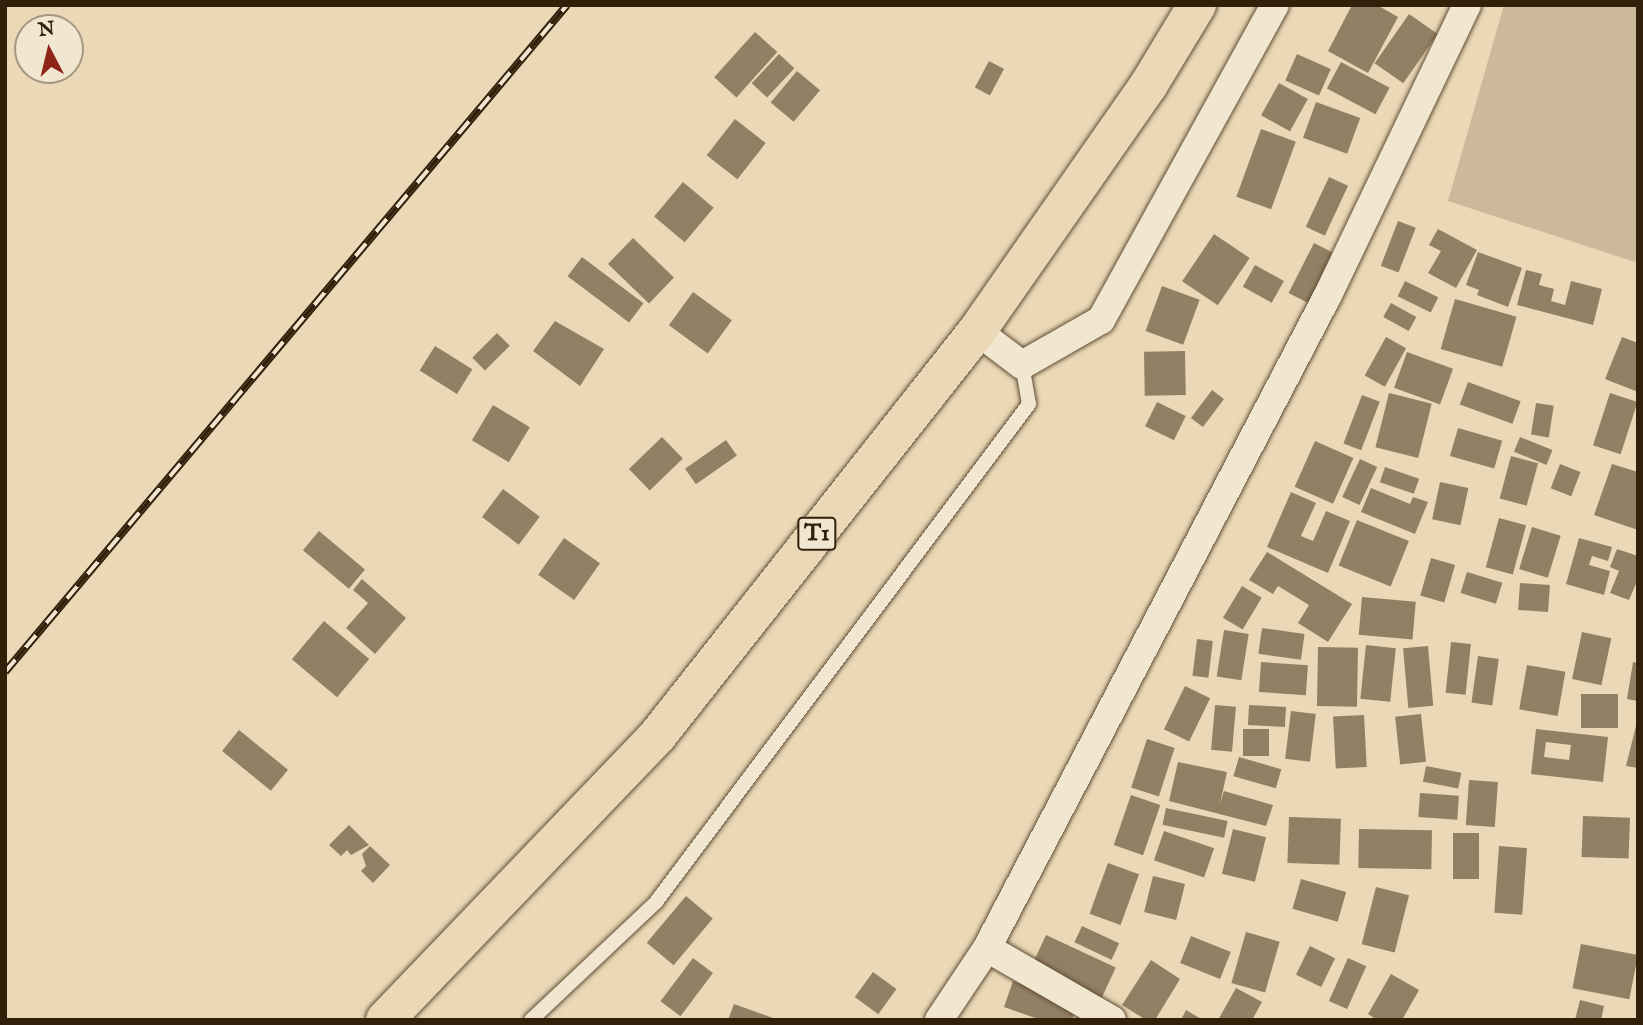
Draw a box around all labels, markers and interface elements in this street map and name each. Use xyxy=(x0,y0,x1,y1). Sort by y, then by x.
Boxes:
north arrow xyxy=(14,14,84,84)
text: N xyxy=(37,17,56,43)
road number: T1 xyxy=(796,514,838,554)

